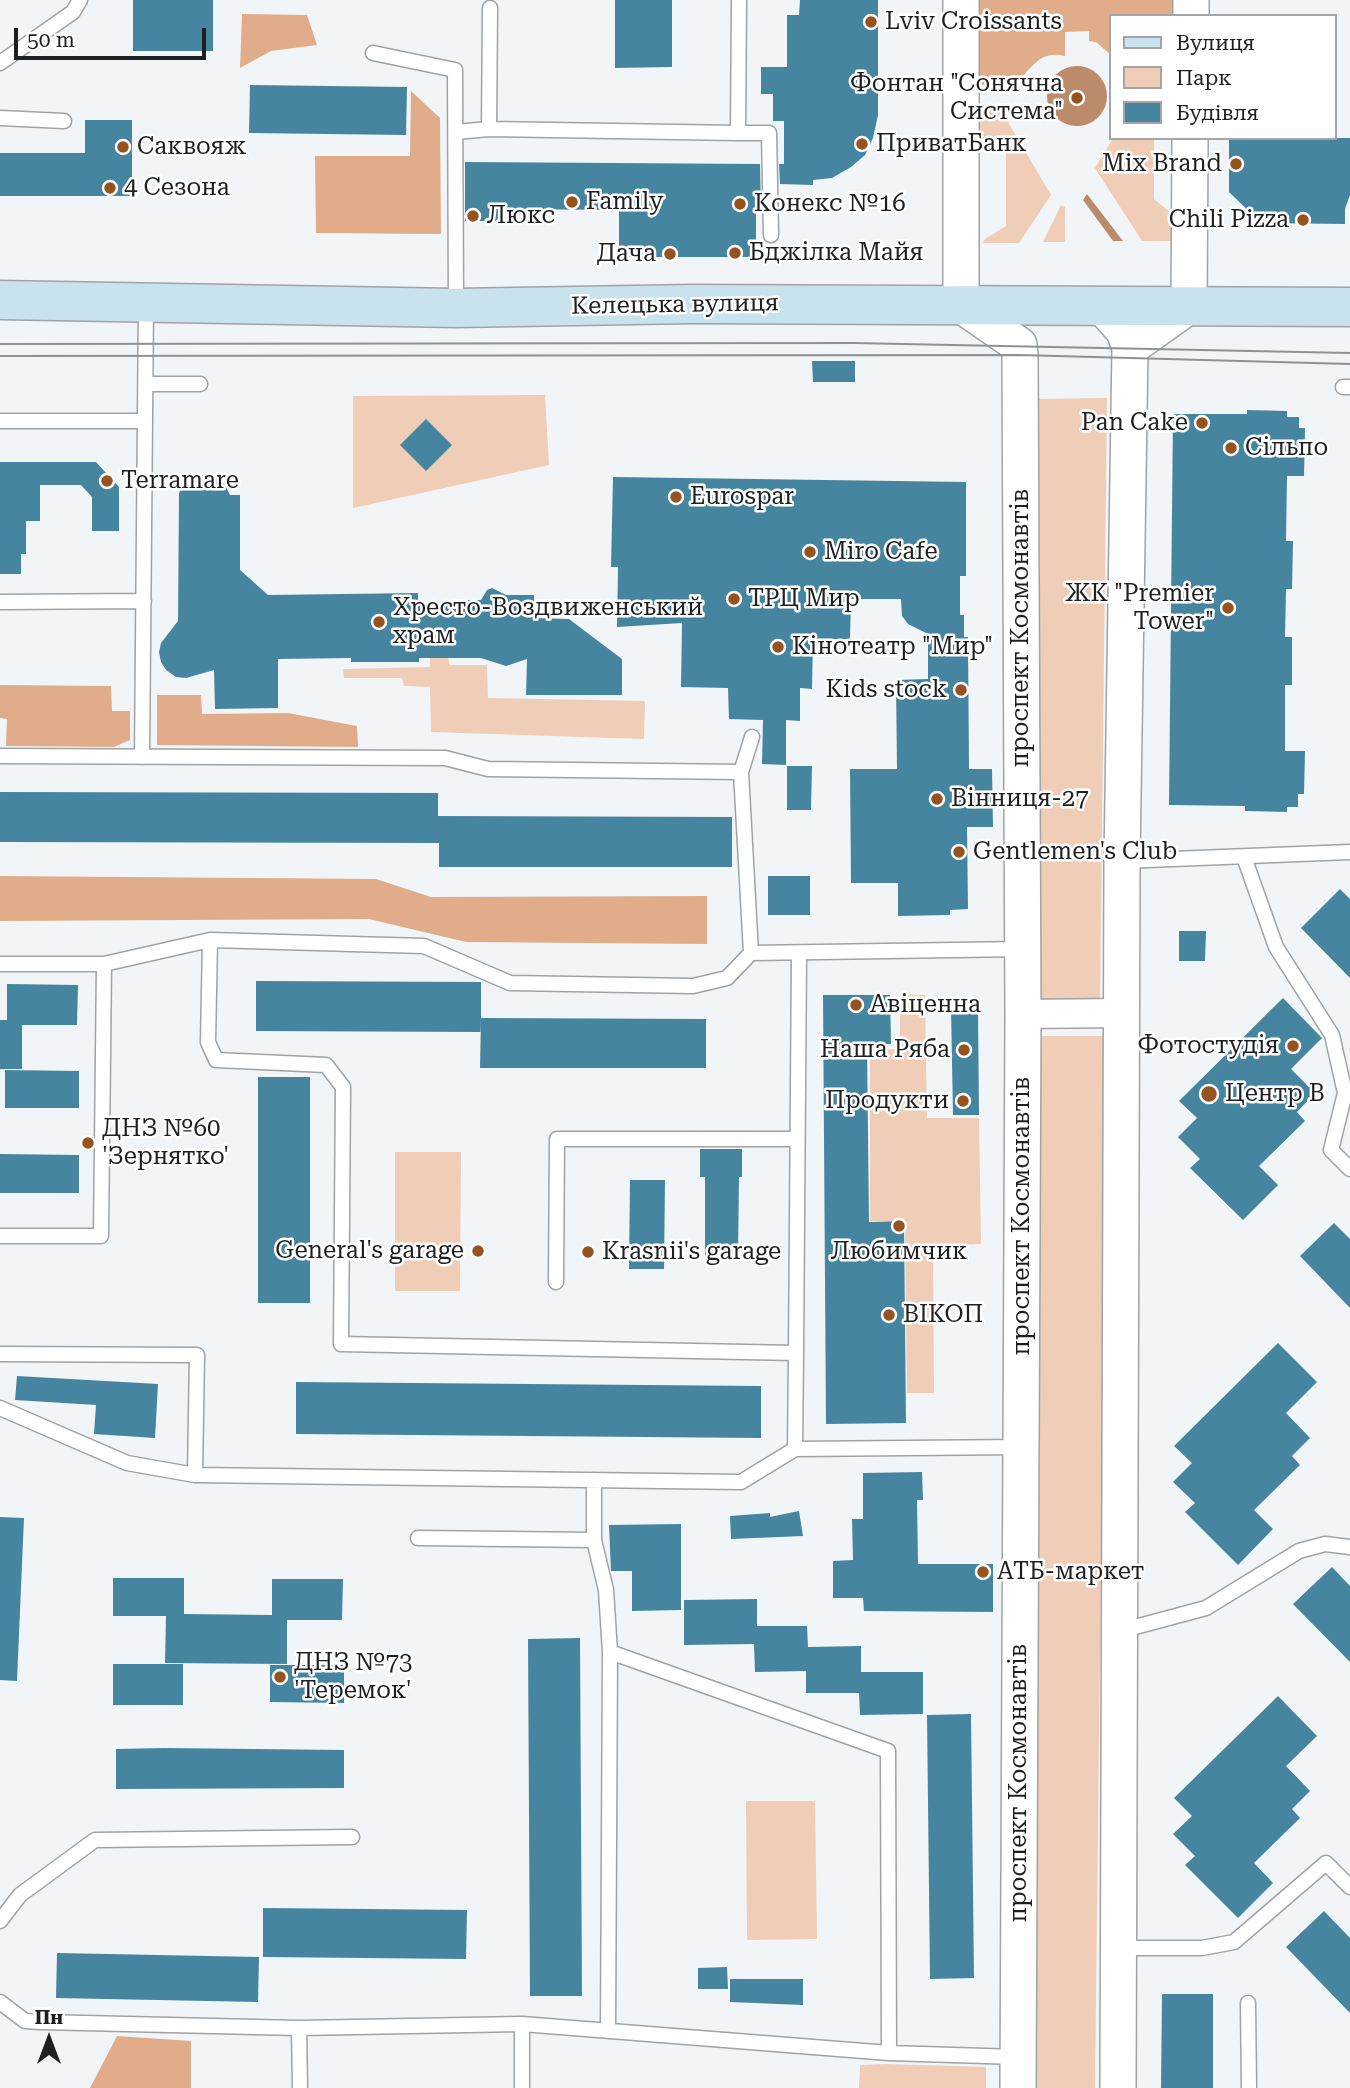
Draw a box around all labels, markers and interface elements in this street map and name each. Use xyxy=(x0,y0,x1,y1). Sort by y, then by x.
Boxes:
place label: Lviv Croissants xyxy=(885,8,1062,36)
scale bar xyxy=(18,14,210,58)
marker: Lviv Croissants xyxy=(863,14,879,30)
legend xyxy=(1108,14,1336,140)
text: 50 m xyxy=(27,28,75,52)
text: Вулиця xyxy=(1176,31,1255,55)
text: Парк xyxy=(1176,66,1232,90)
place label: Фонтан "Сонячна Система" xyxy=(850,70,1063,126)
marker: Фонтан "Сонячна Система" xyxy=(1069,90,1085,106)
text: Будівля xyxy=(1176,101,1259,125)
place label: ПриватБанк xyxy=(876,130,1027,158)
place label: Саквояж xyxy=(137,133,247,161)
marker: ПриватБанк xyxy=(854,136,870,152)
marker: Саквояж xyxy=(115,139,131,155)
place label: Mix Brand xyxy=(1102,150,1222,178)
marker: Mix Brand xyxy=(1228,156,1244,172)
place label: 4 Сезона xyxy=(124,174,230,202)
marker: 4 Сезона xyxy=(102,180,118,196)
place label: Family xyxy=(586,188,663,216)
place label: Конекс №16 xyxy=(754,190,906,218)
marker: Family xyxy=(564,194,580,210)
marker: Конекс №16 xyxy=(732,196,748,212)
place label: Люкс xyxy=(487,202,555,230)
place label: Chili Pizza xyxy=(1169,206,1289,234)
marker: Люкс xyxy=(465,208,481,224)
marker: Chili Pizza xyxy=(1295,212,1311,228)
place label: Бджілка Майя xyxy=(749,239,924,267)
place label: Дача xyxy=(597,240,656,268)
marker: Бджілка Майя xyxy=(727,245,743,261)
marker: Дача xyxy=(662,246,678,262)
street label: Келецька вулиця xyxy=(571,289,779,321)
place label: Pan Cake xyxy=(1081,409,1188,437)
marker: Pan Cake xyxy=(1194,415,1210,431)
place label: Сільпо xyxy=(1245,434,1328,462)
marker: Сільпо xyxy=(1223,440,1239,456)
place label: Terramare xyxy=(121,467,239,495)
marker: Terramare xyxy=(99,473,115,489)
place label: Eurospar xyxy=(690,483,794,511)
marker: Eurospar xyxy=(668,489,684,505)
street label: проспект Космонавтів xyxy=(1007,489,1035,767)
place label: Miro Cafe xyxy=(824,538,938,566)
marker: Miro Cafe xyxy=(802,544,818,560)
place label: ЖК "Premier Tower" xyxy=(1065,580,1214,636)
place label: ТРЦ Мир xyxy=(748,585,860,613)
marker: ТРЦ Мир xyxy=(726,591,742,607)
place label: Хресто-Воздвиженський храм xyxy=(393,594,703,650)
marker: ЖК "Premier Tower" xyxy=(1220,600,1236,616)
marker: Хресто-Воздвиженський храм xyxy=(371,614,387,630)
place label: Кінотеатр "Мир" xyxy=(792,633,993,661)
marker: Кінотеатр "Мир" xyxy=(770,639,786,655)
place label: Kids stock xyxy=(826,676,947,704)
marker: Kids stock xyxy=(953,682,969,698)
place label: Вінниця-27 xyxy=(951,785,1089,813)
marker: Вінниця-27 xyxy=(929,791,945,807)
place label: Gentlemen's Club xyxy=(973,838,1177,866)
marker: Gentlemen's Club xyxy=(951,844,967,860)
place label: Авіценна xyxy=(870,991,981,1019)
marker: Авіценна xyxy=(848,997,864,1013)
place label: Фотостудія xyxy=(1138,1032,1279,1060)
place label: Наша Ряба xyxy=(820,1036,950,1064)
marker: Фотостудія xyxy=(1285,1038,1301,1054)
marker: Наша Ряба xyxy=(956,1042,972,1058)
street label: проспект Космонавтів xyxy=(1008,1077,1036,1355)
place label: Центр В xyxy=(1225,1080,1325,1108)
marker: Центр В xyxy=(1199,1084,1219,1104)
place label: Продукти xyxy=(825,1087,949,1115)
marker: Продукти xyxy=(955,1093,971,1109)
place label: ДНЗ №60 'Зернятко' xyxy=(102,1115,229,1171)
marker: ДНЗ №60 'Зернятко' xyxy=(80,1135,96,1151)
marker: Любимчик xyxy=(891,1218,907,1234)
place label: General's garage xyxy=(275,1237,464,1265)
place label: Krasnii's garage xyxy=(602,1238,781,1266)
place label: Любимчик xyxy=(831,1238,967,1266)
marker: General's garage xyxy=(470,1243,486,1259)
marker: Krasnii's garage xyxy=(580,1244,596,1260)
place label: ВІКОП xyxy=(903,1301,983,1329)
marker: ВІКОП xyxy=(881,1307,897,1323)
place label: АТБ-маркет xyxy=(997,1558,1144,1586)
marker: АТБ-маркет xyxy=(975,1564,991,1580)
street label: проспект Космонавтів xyxy=(1005,1644,1033,1922)
place label: ДНЗ №73 'Теремок' xyxy=(294,1649,412,1705)
marker: ДНЗ №73 'Теремок' xyxy=(272,1669,288,1685)
north arrow xyxy=(14,2004,84,2074)
text: Пн xyxy=(35,2006,63,2029)

